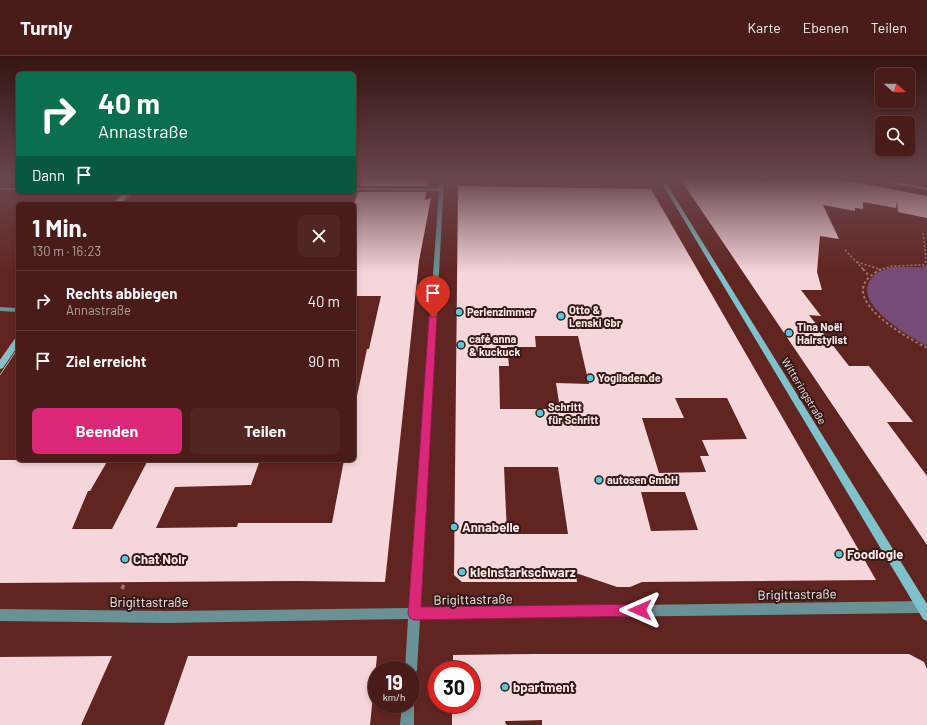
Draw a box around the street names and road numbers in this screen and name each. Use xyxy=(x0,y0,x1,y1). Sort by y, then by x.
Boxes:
street label: Witteringstraße xyxy=(779,355,830,427)
street label: Brigittastraße xyxy=(757,585,837,603)
street label: Brigittastraße xyxy=(433,590,513,608)
street label: Brigittastraße xyxy=(109,594,189,610)

